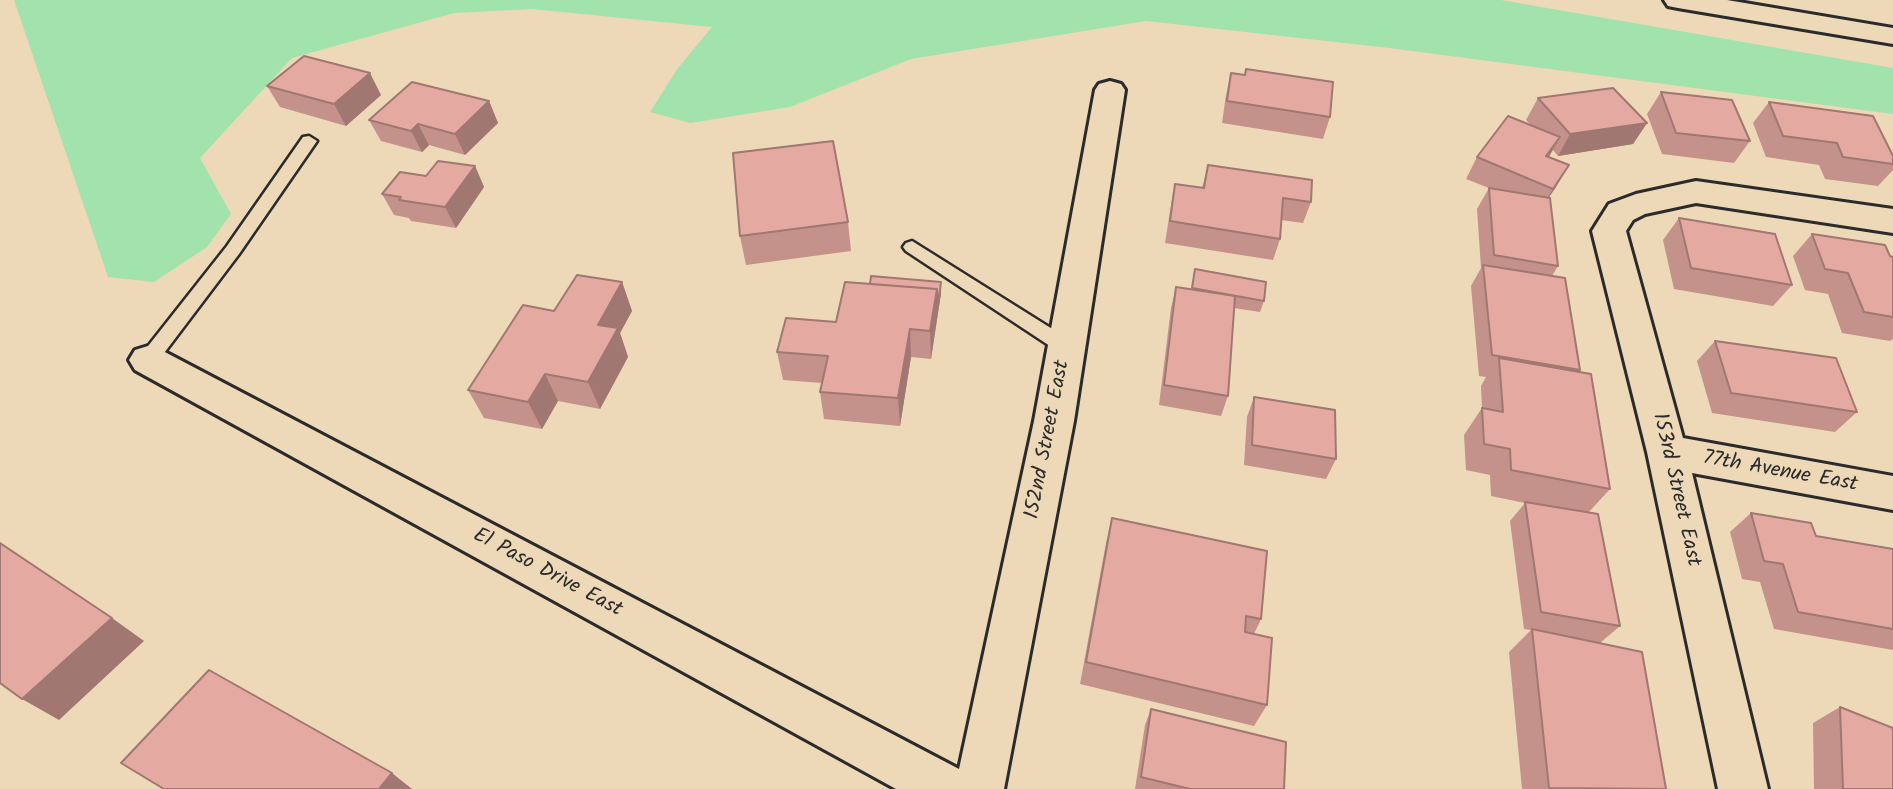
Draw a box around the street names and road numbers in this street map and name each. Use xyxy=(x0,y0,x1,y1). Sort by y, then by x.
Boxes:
street label: 152nd Street East xyxy=(1021,359,1077,521)
street label: 153rd Street East xyxy=(1645,411,1705,569)
street label: 77th Avenue East xyxy=(1701,447,1859,499)
street label: El Paso Drive East xyxy=(468,524,626,624)

